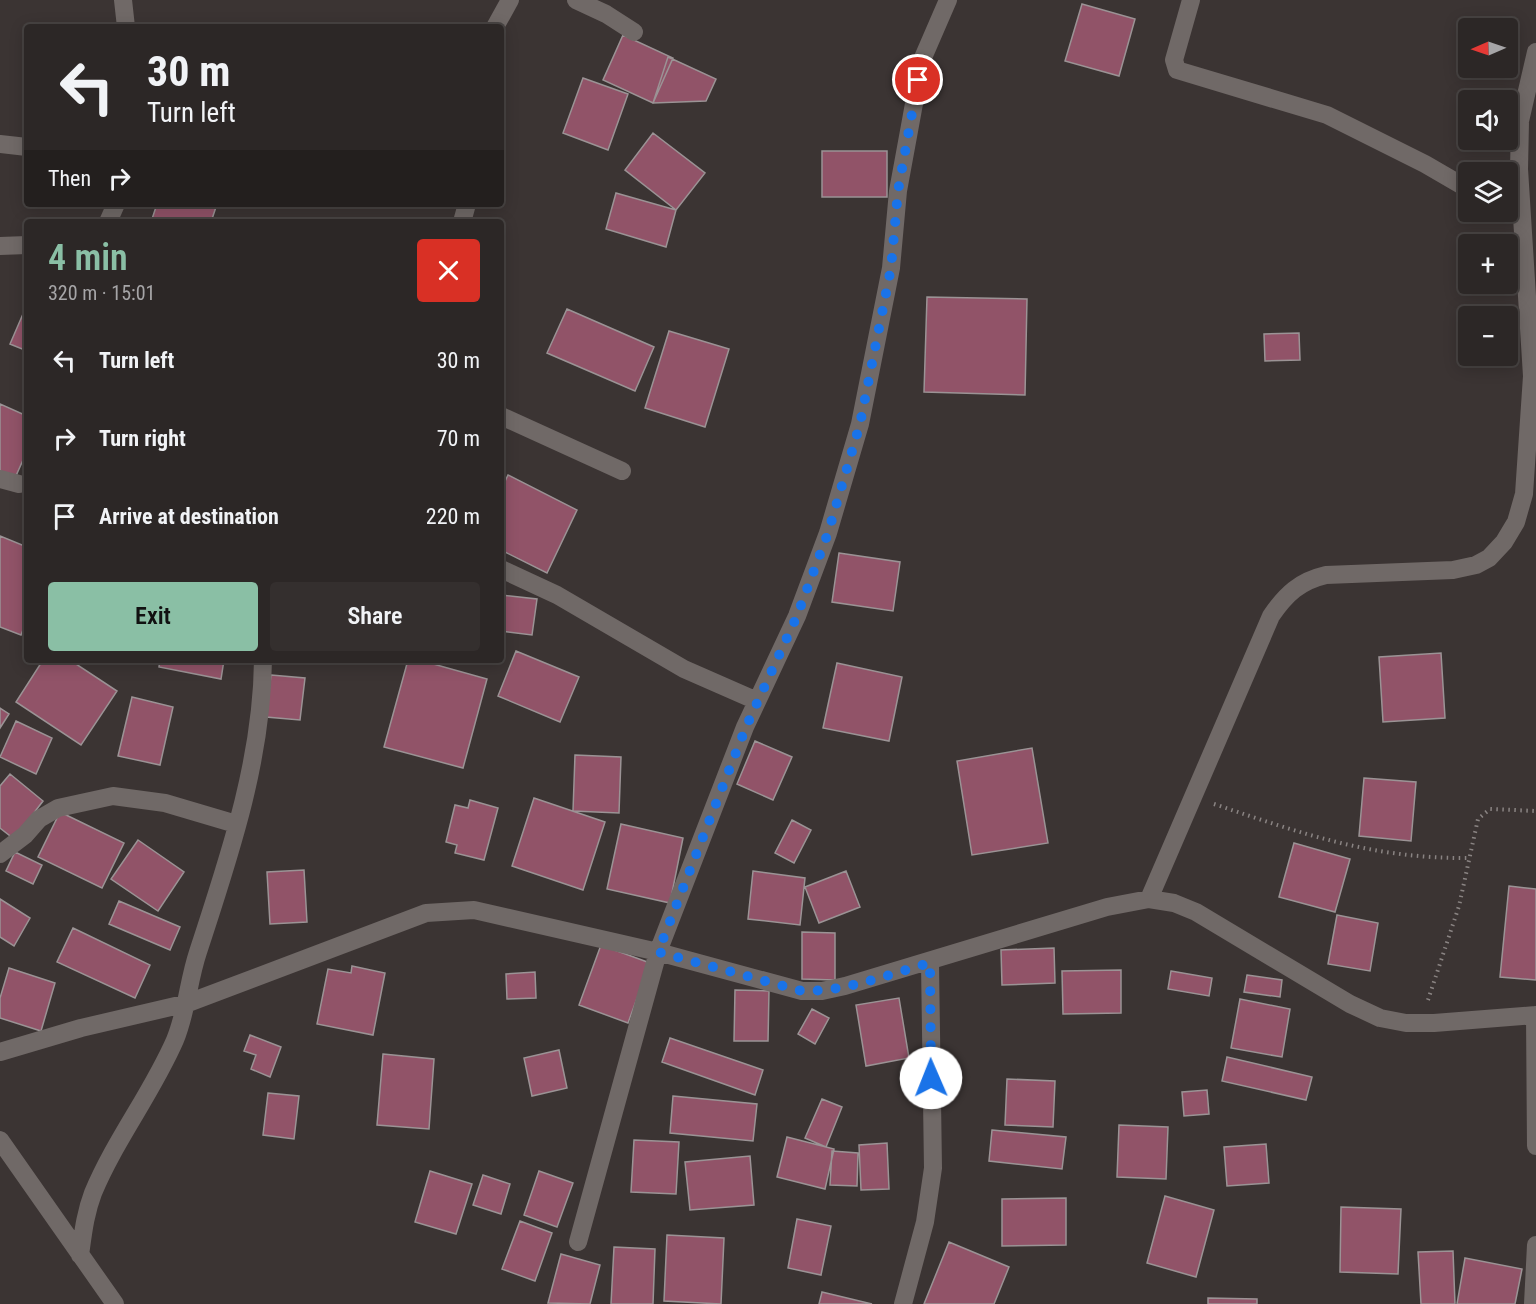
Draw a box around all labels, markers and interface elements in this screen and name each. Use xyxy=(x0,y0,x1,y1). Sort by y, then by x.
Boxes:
north arrow xyxy=(1458,18,1518,78)
map controls xyxy=(1458,18,1518,366)
text: 30 m xyxy=(147,47,230,96)
icon: left xyxy=(48,48,126,126)
pin xyxy=(892,54,943,105)
icon: arrive xyxy=(901,63,934,96)
button: sound xyxy=(1458,90,1518,150)
text: Turn left xyxy=(147,97,236,129)
icon: right xyxy=(103,162,136,195)
button: layers xyxy=(1458,162,1518,222)
text: Then xyxy=(48,166,91,191)
button: + xyxy=(1458,234,1518,294)
text: 4 min xyxy=(48,237,128,279)
button: close xyxy=(417,239,480,302)
text: 320 m · 15:01 xyxy=(48,281,155,305)
button: − xyxy=(1458,306,1518,366)
icon: left xyxy=(48,344,81,377)
text: Turn left xyxy=(99,348,174,373)
text: 30 m xyxy=(437,348,480,373)
icon: right xyxy=(48,422,81,455)
text: Turn right xyxy=(99,426,186,451)
text: 70 m xyxy=(437,426,480,451)
icon: arrive xyxy=(48,500,81,533)
text: Arrive at destination xyxy=(99,504,279,529)
text: 220 m xyxy=(426,504,480,529)
button: Exit xyxy=(48,582,258,651)
button: Share xyxy=(270,582,480,651)
position arrow xyxy=(899,1046,963,1110)

